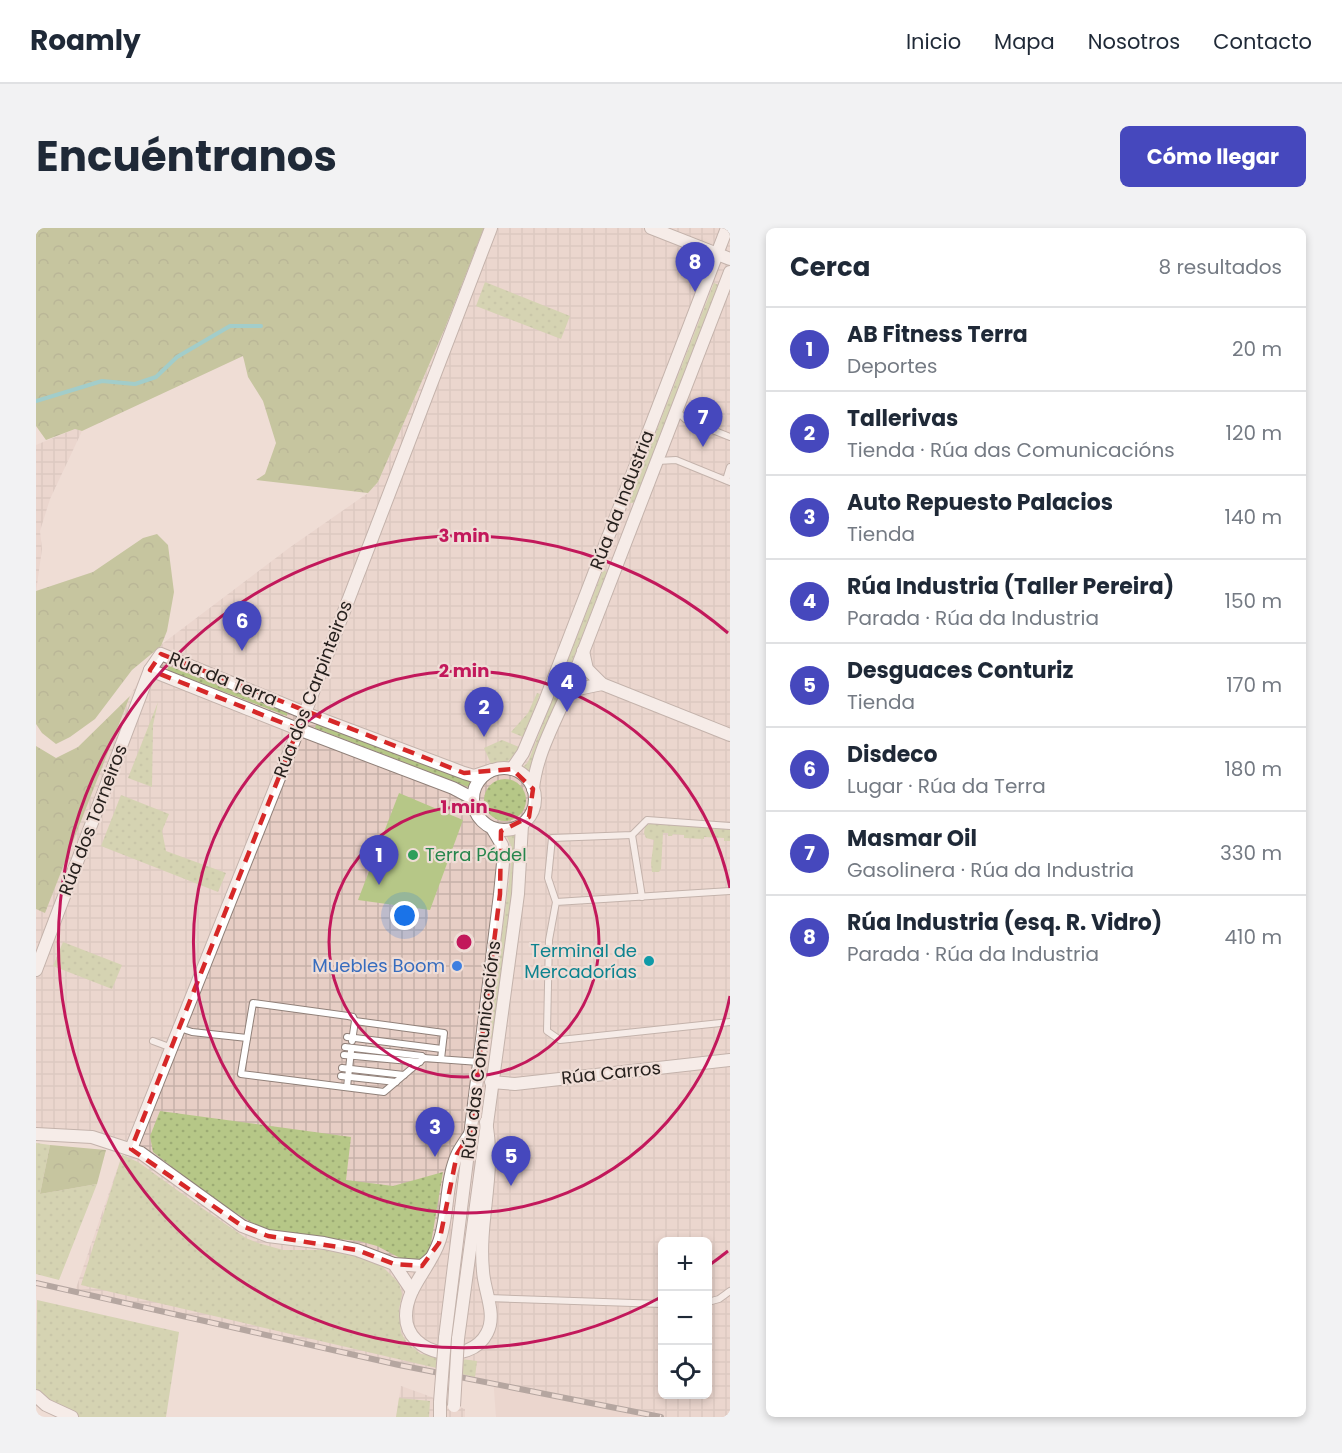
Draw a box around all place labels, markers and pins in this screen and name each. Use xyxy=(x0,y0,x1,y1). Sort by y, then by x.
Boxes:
pin: 8 xyxy=(676,242,714,292)
pin: 7 xyxy=(684,398,722,447)
pin: 6 xyxy=(222,602,262,651)
pin: 4 xyxy=(548,662,586,712)
pin: 2 xyxy=(464,688,504,737)
pin: 1 xyxy=(360,836,398,885)
place label: Terra Pádel xyxy=(425,842,527,867)
marker: Terra Pádel xyxy=(406,848,420,862)
centre of rings xyxy=(454,932,474,952)
place label: Terminal de Mercadorías xyxy=(524,938,637,984)
place label: Muebles Boom xyxy=(312,953,445,978)
marker: Terminal de Mercadorías xyxy=(642,954,656,968)
marker: Muebles Boom xyxy=(450,959,464,973)
pin: 3 xyxy=(416,1108,454,1157)
pin: 5 xyxy=(492,1136,530,1186)

